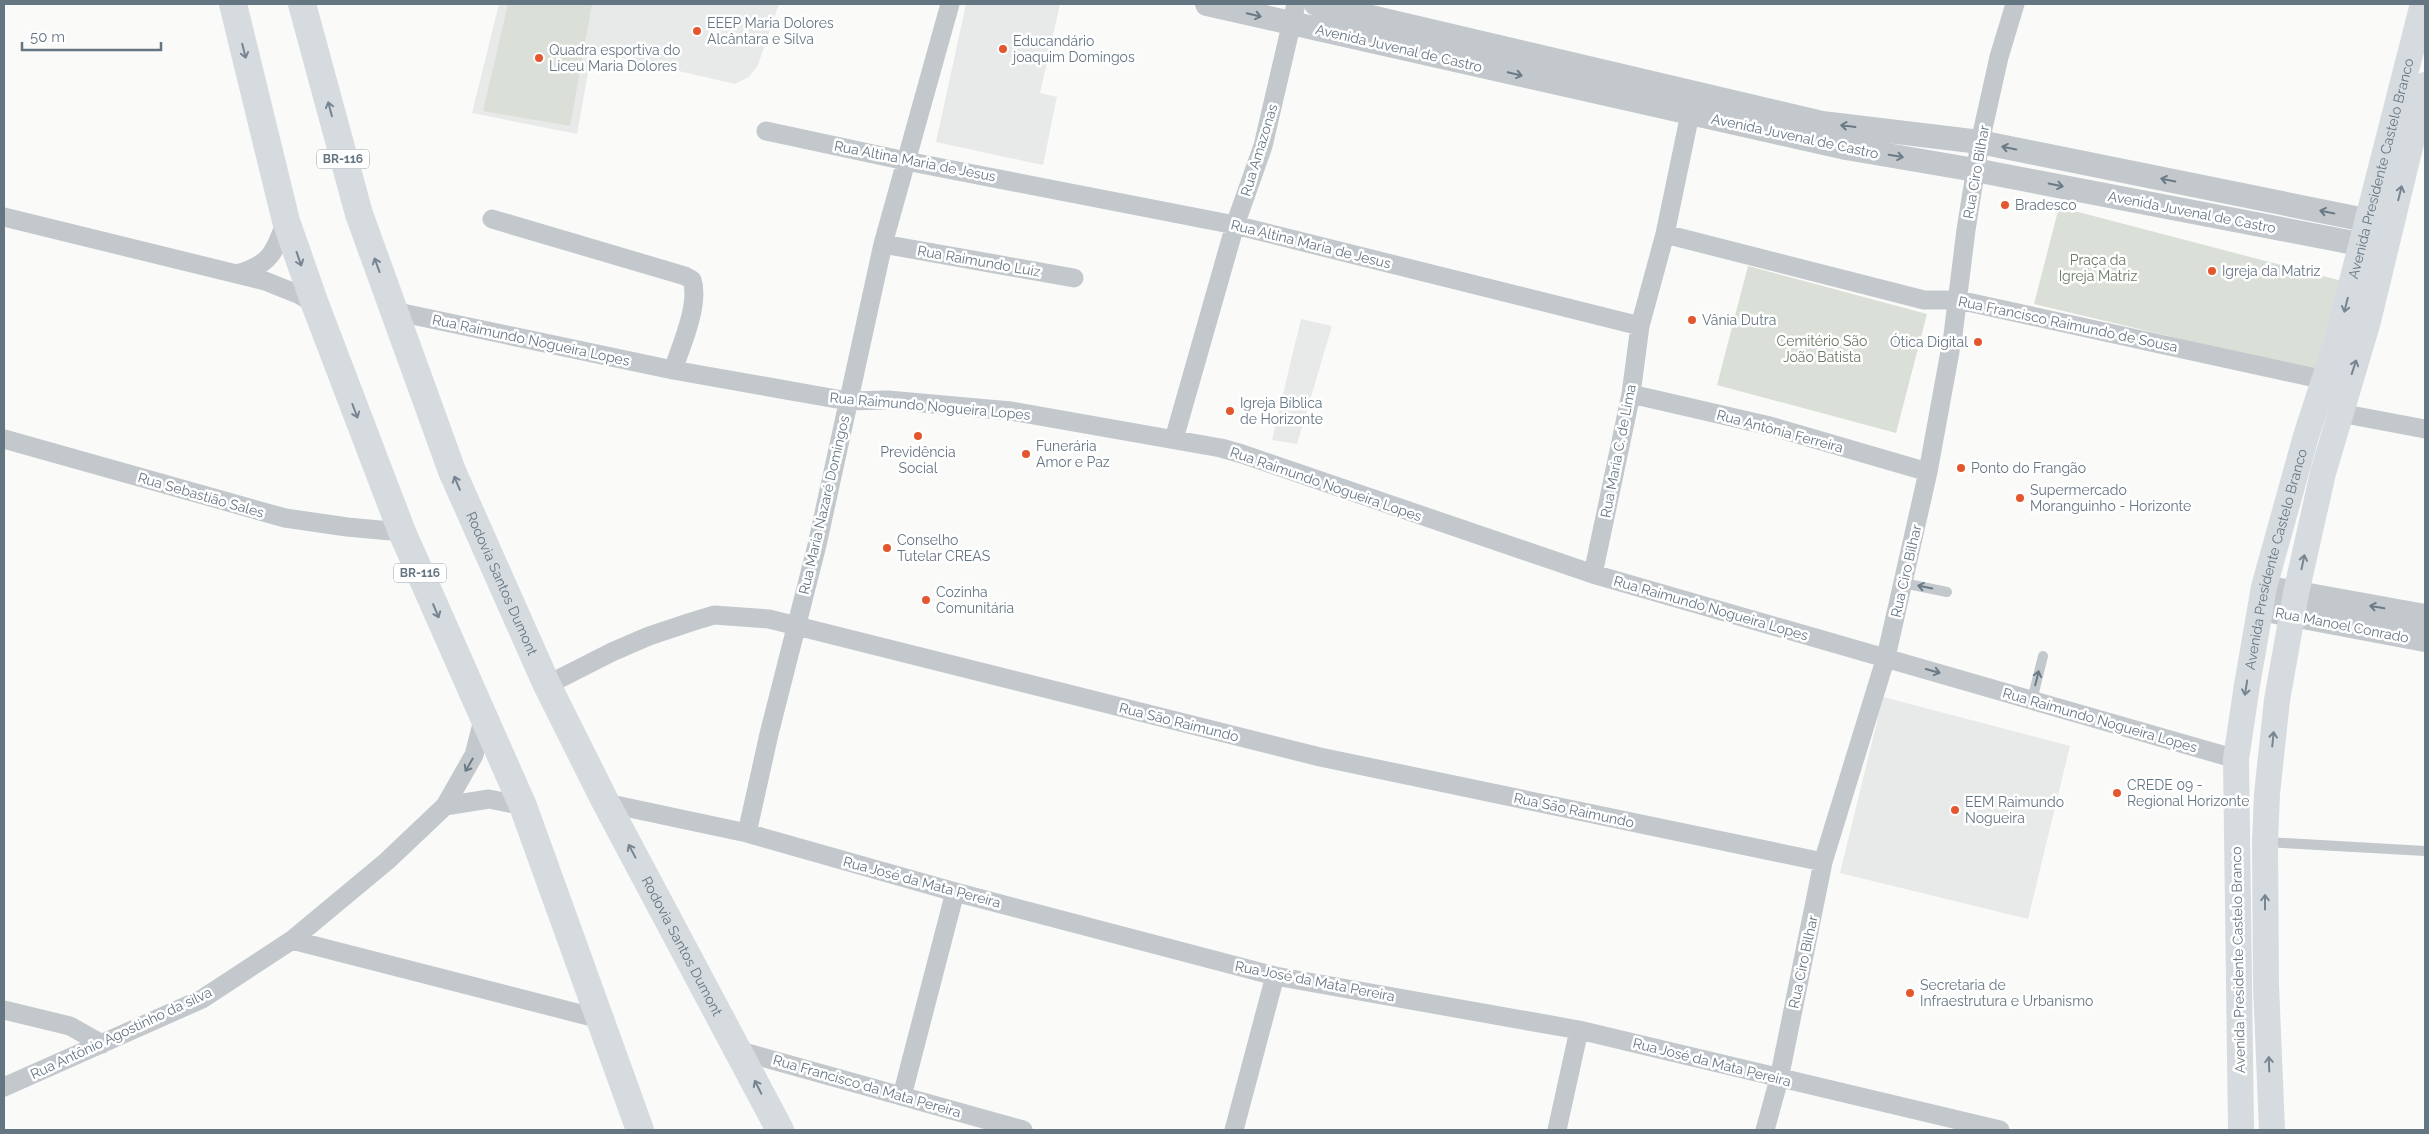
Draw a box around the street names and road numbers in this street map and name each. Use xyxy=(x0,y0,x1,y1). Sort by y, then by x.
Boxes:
street label: Avenida Juvenal de Castro xyxy=(1314,21,1484,75)
street label: Avenida Presidente Castelo Branco xyxy=(2345,57,2417,280)
street label: Rua Amazonas xyxy=(1237,102,1281,198)
street label: Avenida Juvenal de Castro xyxy=(1710,110,1880,162)
street label: Rua Ciro Bilhar xyxy=(1960,124,1992,220)
street label: Rua Altina Maria de Jesus xyxy=(833,137,997,185)
road number: BR-116 xyxy=(317,150,369,168)
street label: Avenida Juvenal de Castro xyxy=(2107,188,2277,236)
street label: Rua Altina Maria de Jesus xyxy=(1229,216,1393,272)
street label: Rua Raimundo Luiz xyxy=(916,242,1042,280)
street label: Rua Francisco Raimundo de Sousa xyxy=(1957,293,2179,355)
street label: Rua Raimundo Nogueira Lopes xyxy=(431,311,631,369)
street label: Rua Maria C. de Lima xyxy=(1597,383,1639,519)
street label: Rua Raimundo Nogueira Lopes xyxy=(829,389,1031,423)
street label: Rua Antônia Ferreira xyxy=(1715,406,1845,456)
street label: Rua Maria Nazaré Domingos xyxy=(796,414,852,596)
street label: Rua Raimundo Nogueira Lopes xyxy=(1228,444,1424,524)
street label: Avenida Presidente Castelo Branco xyxy=(2242,447,2310,671)
street label: Rua Sebastião Sales xyxy=(136,469,266,521)
street label: Rodovia Santos Dumont xyxy=(463,509,541,658)
street label: Rua Ciro Bilhar xyxy=(1888,523,1924,619)
road number: BR-116 xyxy=(394,564,446,582)
street label: Rua Raimundo Nogueira Lopes xyxy=(1612,573,1810,644)
street label: Rua Manoel Conrado xyxy=(2274,604,2410,646)
street label: Rua Raimundo Nogueira Lopes xyxy=(2001,685,2199,756)
street label: Rua São Raimundo xyxy=(1118,699,1240,745)
street label: Rua São Raimundo xyxy=(1512,789,1636,831)
street label: Avenida Presidente Castelo Branco xyxy=(2228,846,2248,1074)
street label: Rua José da Mata Pereira xyxy=(841,853,1003,911)
street label: Rodovia Santos Dumont xyxy=(638,874,726,1019)
street label: Rua Ciro Bilhar xyxy=(1785,914,1821,1010)
street label: Rua José da Mata Pereira xyxy=(1234,958,1396,1004)
street label: Rua Antônio Agostinho da silva xyxy=(28,984,214,1082)
street label: Rua José da Mata Pereira xyxy=(1631,1035,1793,1089)
street label: Rua Francisco da Mata Pereira xyxy=(771,1051,963,1121)

